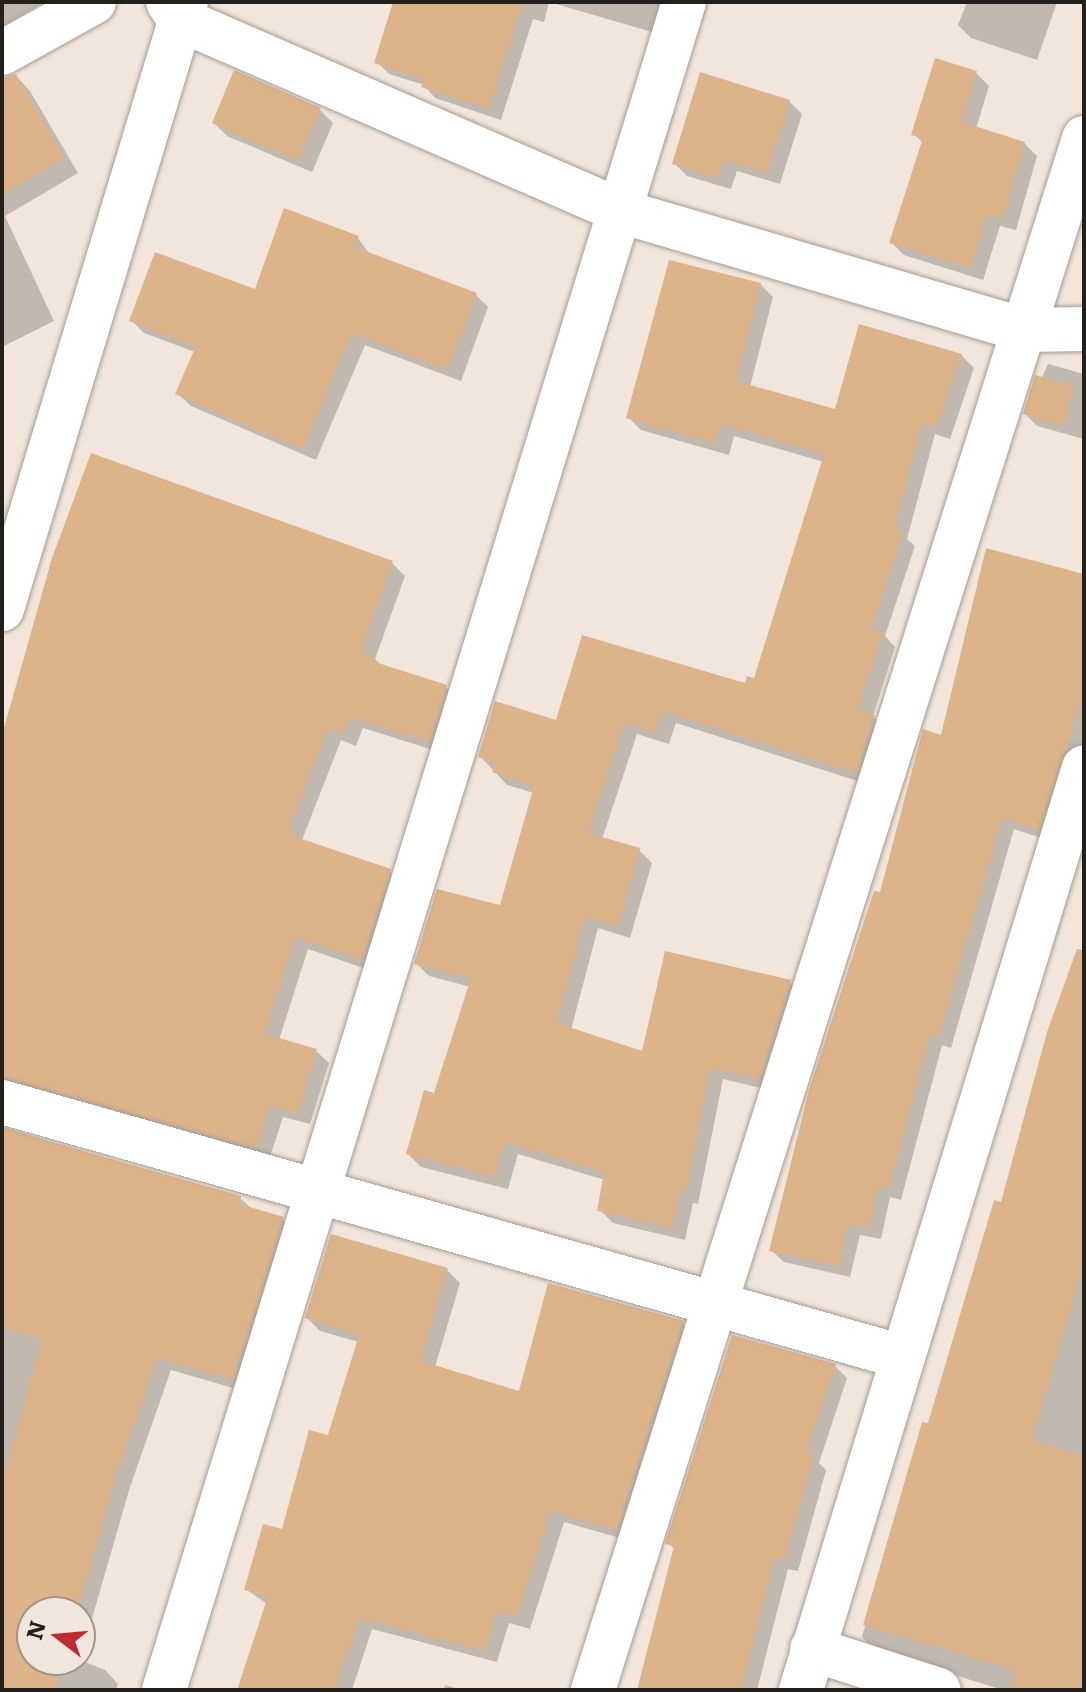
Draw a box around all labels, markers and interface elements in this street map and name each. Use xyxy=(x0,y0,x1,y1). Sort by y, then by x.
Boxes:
north arrow xyxy=(16,1596,96,1676)
text: N xyxy=(16,1616,53,1643)

